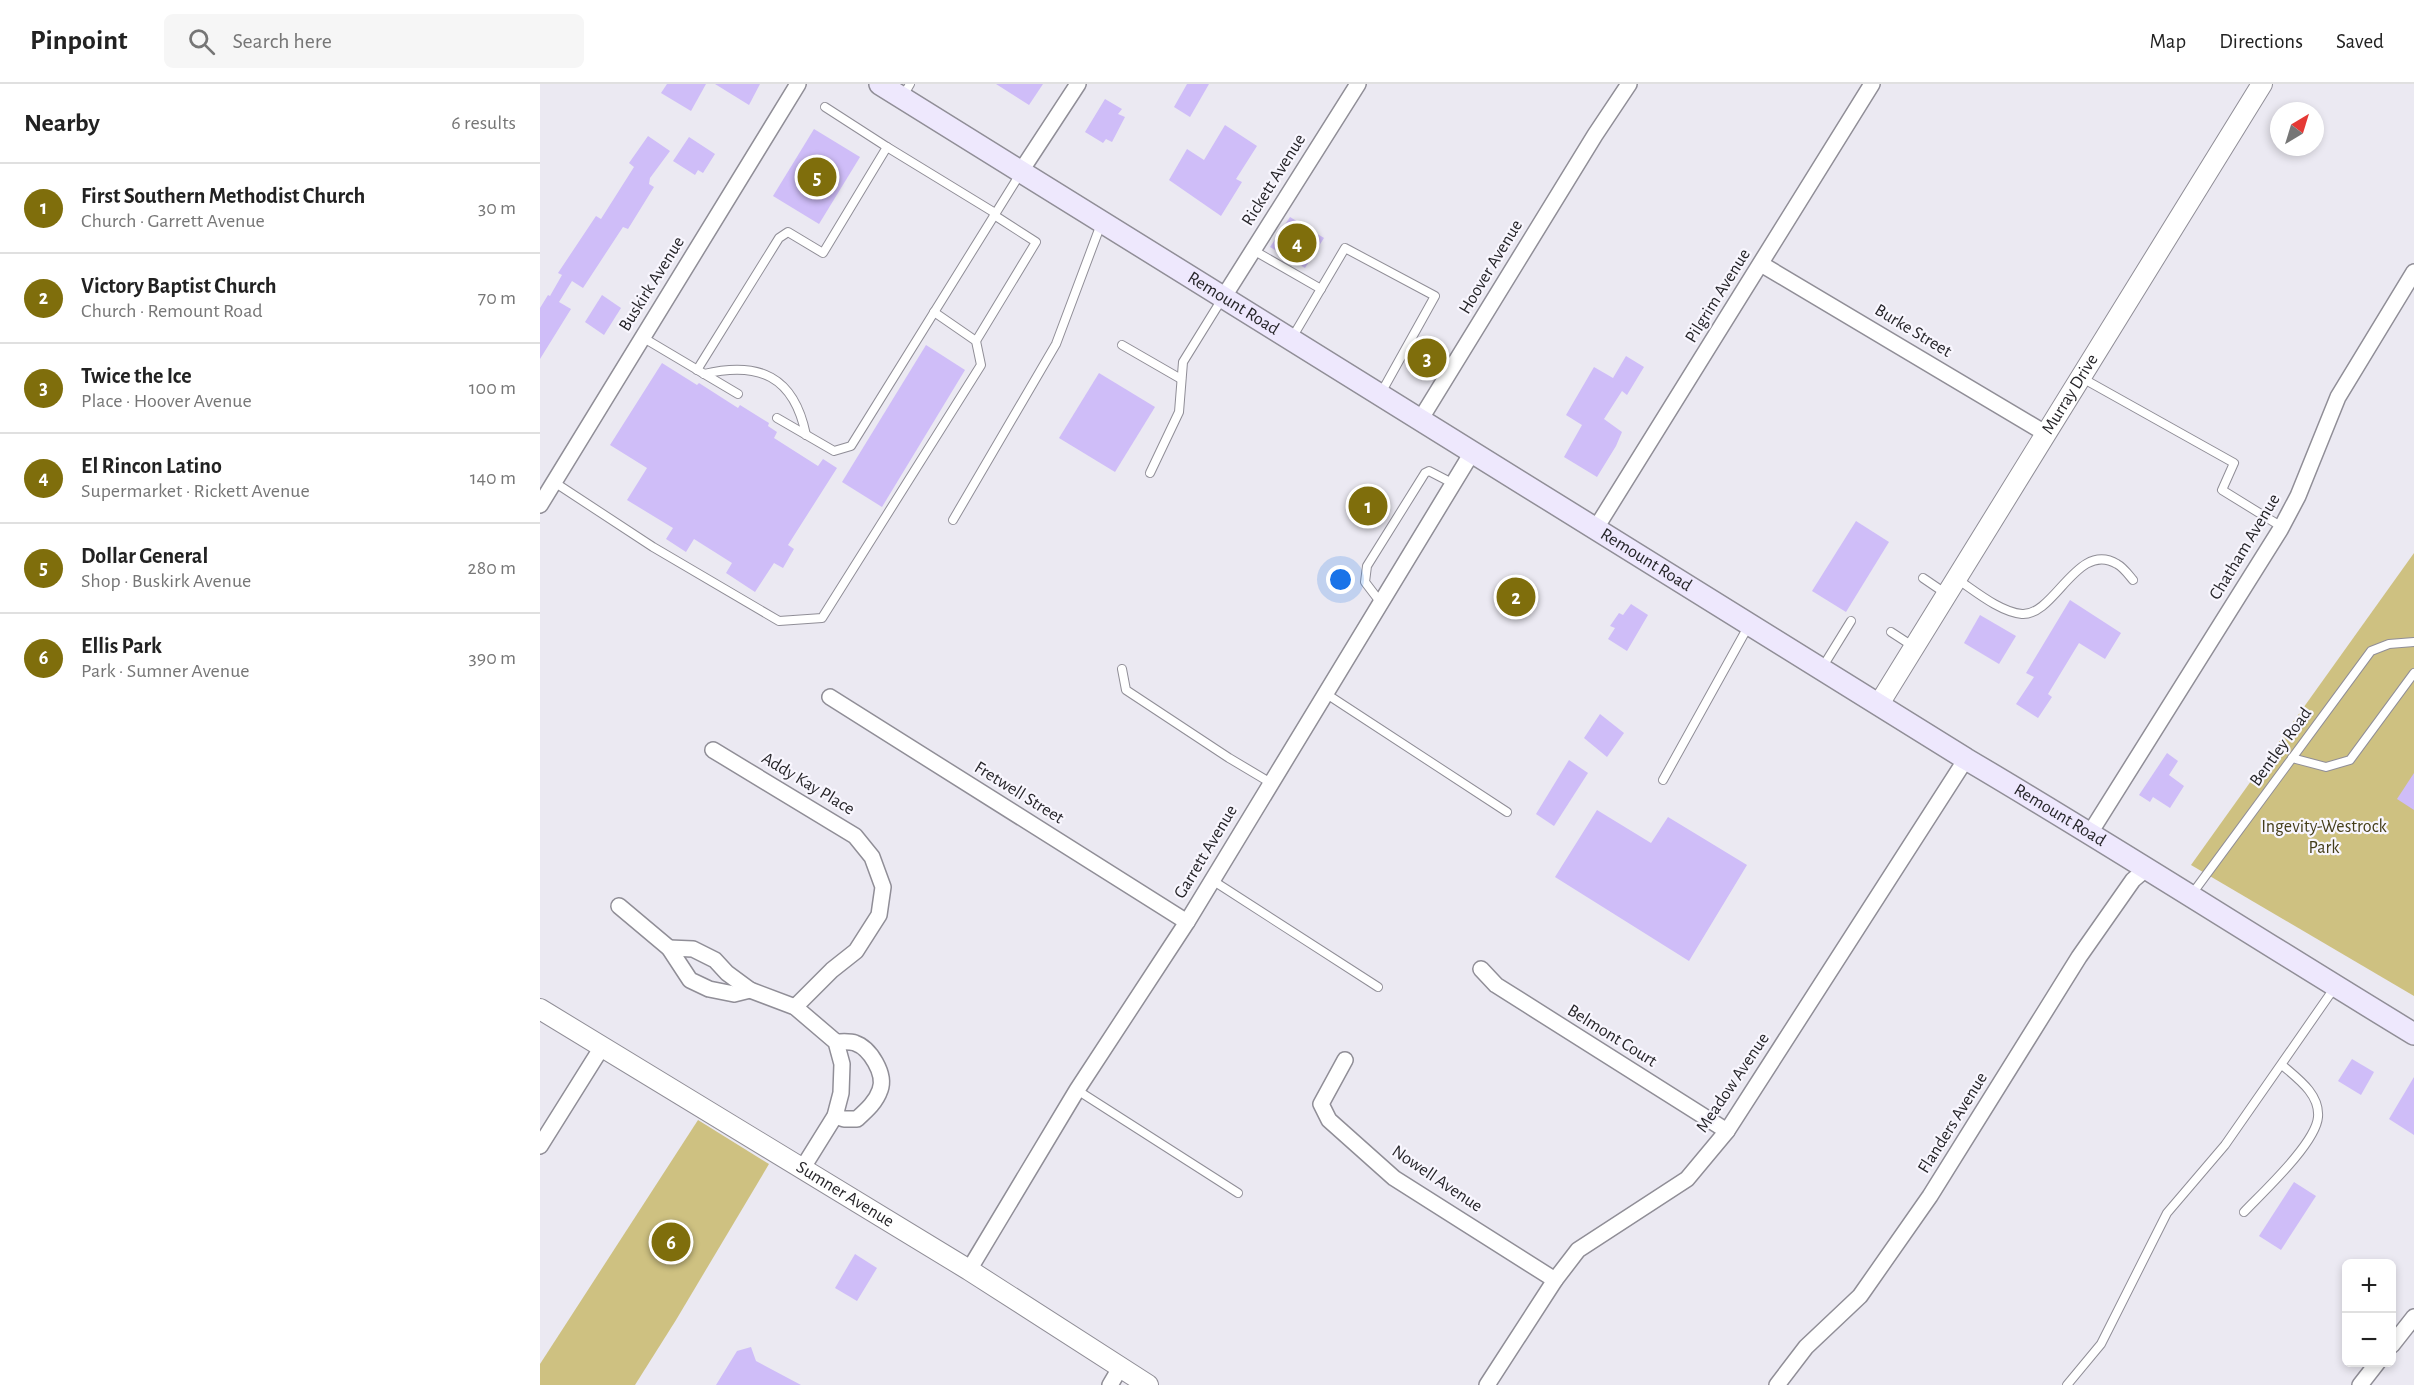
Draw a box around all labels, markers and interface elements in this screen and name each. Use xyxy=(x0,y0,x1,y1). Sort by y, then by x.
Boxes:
search box xyxy=(164,14,584,68)
icon: search xyxy=(185,25,218,58)
text: Pinpoint xyxy=(30,27,128,55)
text: Search here xyxy=(233,30,332,52)
text: Map xyxy=(2150,31,2186,52)
text: Directions xyxy=(2219,31,2303,52)
text: Saved xyxy=(2336,31,2384,52)
north arrow xyxy=(2270,102,2324,156)
text: Nearby xyxy=(24,110,100,136)
text: 6 results xyxy=(451,113,516,133)
street label: Rickett Avenue xyxy=(1239,131,1309,229)
pin: 5 xyxy=(798,154,836,200)
text: First Southern Methodist Church xyxy=(81,185,365,207)
text: 1 xyxy=(40,198,47,218)
text: 30 m xyxy=(478,198,516,218)
text: Church · Garrett Avenue xyxy=(81,211,265,231)
street label: Hoover Avenue xyxy=(1456,217,1526,317)
pin: 4 xyxy=(1278,220,1317,266)
street label: Buskirk Avenue xyxy=(616,234,688,334)
street label: Pilgrim Avenue xyxy=(1682,246,1754,346)
street label: Remount Road xyxy=(1184,269,1282,339)
text: Victory Baptist Church xyxy=(81,275,277,297)
text: 2 xyxy=(39,288,48,308)
text: 70 m xyxy=(478,288,516,308)
text: Church · Remount Road xyxy=(81,301,263,321)
street label: Burke Street xyxy=(1871,301,1955,361)
pin: 3 xyxy=(1408,336,1446,380)
street label: Murray Drive xyxy=(2039,351,2102,438)
text: Twice the Ice xyxy=(81,365,192,387)
text: 3 xyxy=(39,378,48,398)
text: 100 m xyxy=(469,378,516,398)
text: Place · Hoover Avenue xyxy=(81,391,252,411)
text: El Rincon Latino xyxy=(81,455,222,477)
text: 4 xyxy=(38,468,49,488)
text: 140 m xyxy=(470,468,516,488)
text: Supermarket · Rickett Avenue xyxy=(81,481,310,501)
pin: 1 xyxy=(1348,484,1388,528)
street label: Chatham Avenue xyxy=(2206,491,2284,603)
street label: Remount Road xyxy=(1597,525,1695,595)
text: Dollar General xyxy=(81,545,208,567)
text: 5 xyxy=(39,558,48,578)
text: 280 m xyxy=(468,558,516,578)
your location xyxy=(1326,565,1355,594)
text: Shop · Buskirk Avenue xyxy=(81,571,251,591)
pin: 2 xyxy=(1496,574,1536,620)
text: Ellis Park xyxy=(81,635,162,657)
text: 6 xyxy=(39,648,48,668)
text: 390 m xyxy=(469,648,516,668)
text: Park · Sumner Avenue xyxy=(81,661,250,681)
street label: Bentley Road xyxy=(2247,704,2315,790)
street label: Addy Kay Place xyxy=(758,749,858,819)
street label: Fretwell Street xyxy=(971,758,1067,828)
street label: Remount Road xyxy=(2011,781,2109,850)
street label: Garrett Avenue xyxy=(1171,802,1241,902)
park label: Ingevity-Westrock Park xyxy=(2261,818,2388,857)
street label: Belmont Court xyxy=(1564,1001,1660,1071)
street label: Meadow Avenue xyxy=(1693,1030,1773,1136)
street label: Flanders Avenue xyxy=(1915,1069,1991,1177)
street label: Nowell Avenue xyxy=(1388,1142,1486,1216)
street label: Sumner Avenue xyxy=(793,1158,897,1231)
pin: 6 xyxy=(652,1220,690,1264)
map controls xyxy=(2342,1259,2396,1367)
button: + xyxy=(2342,1259,2396,1313)
button: − xyxy=(2342,1313,2396,1367)

